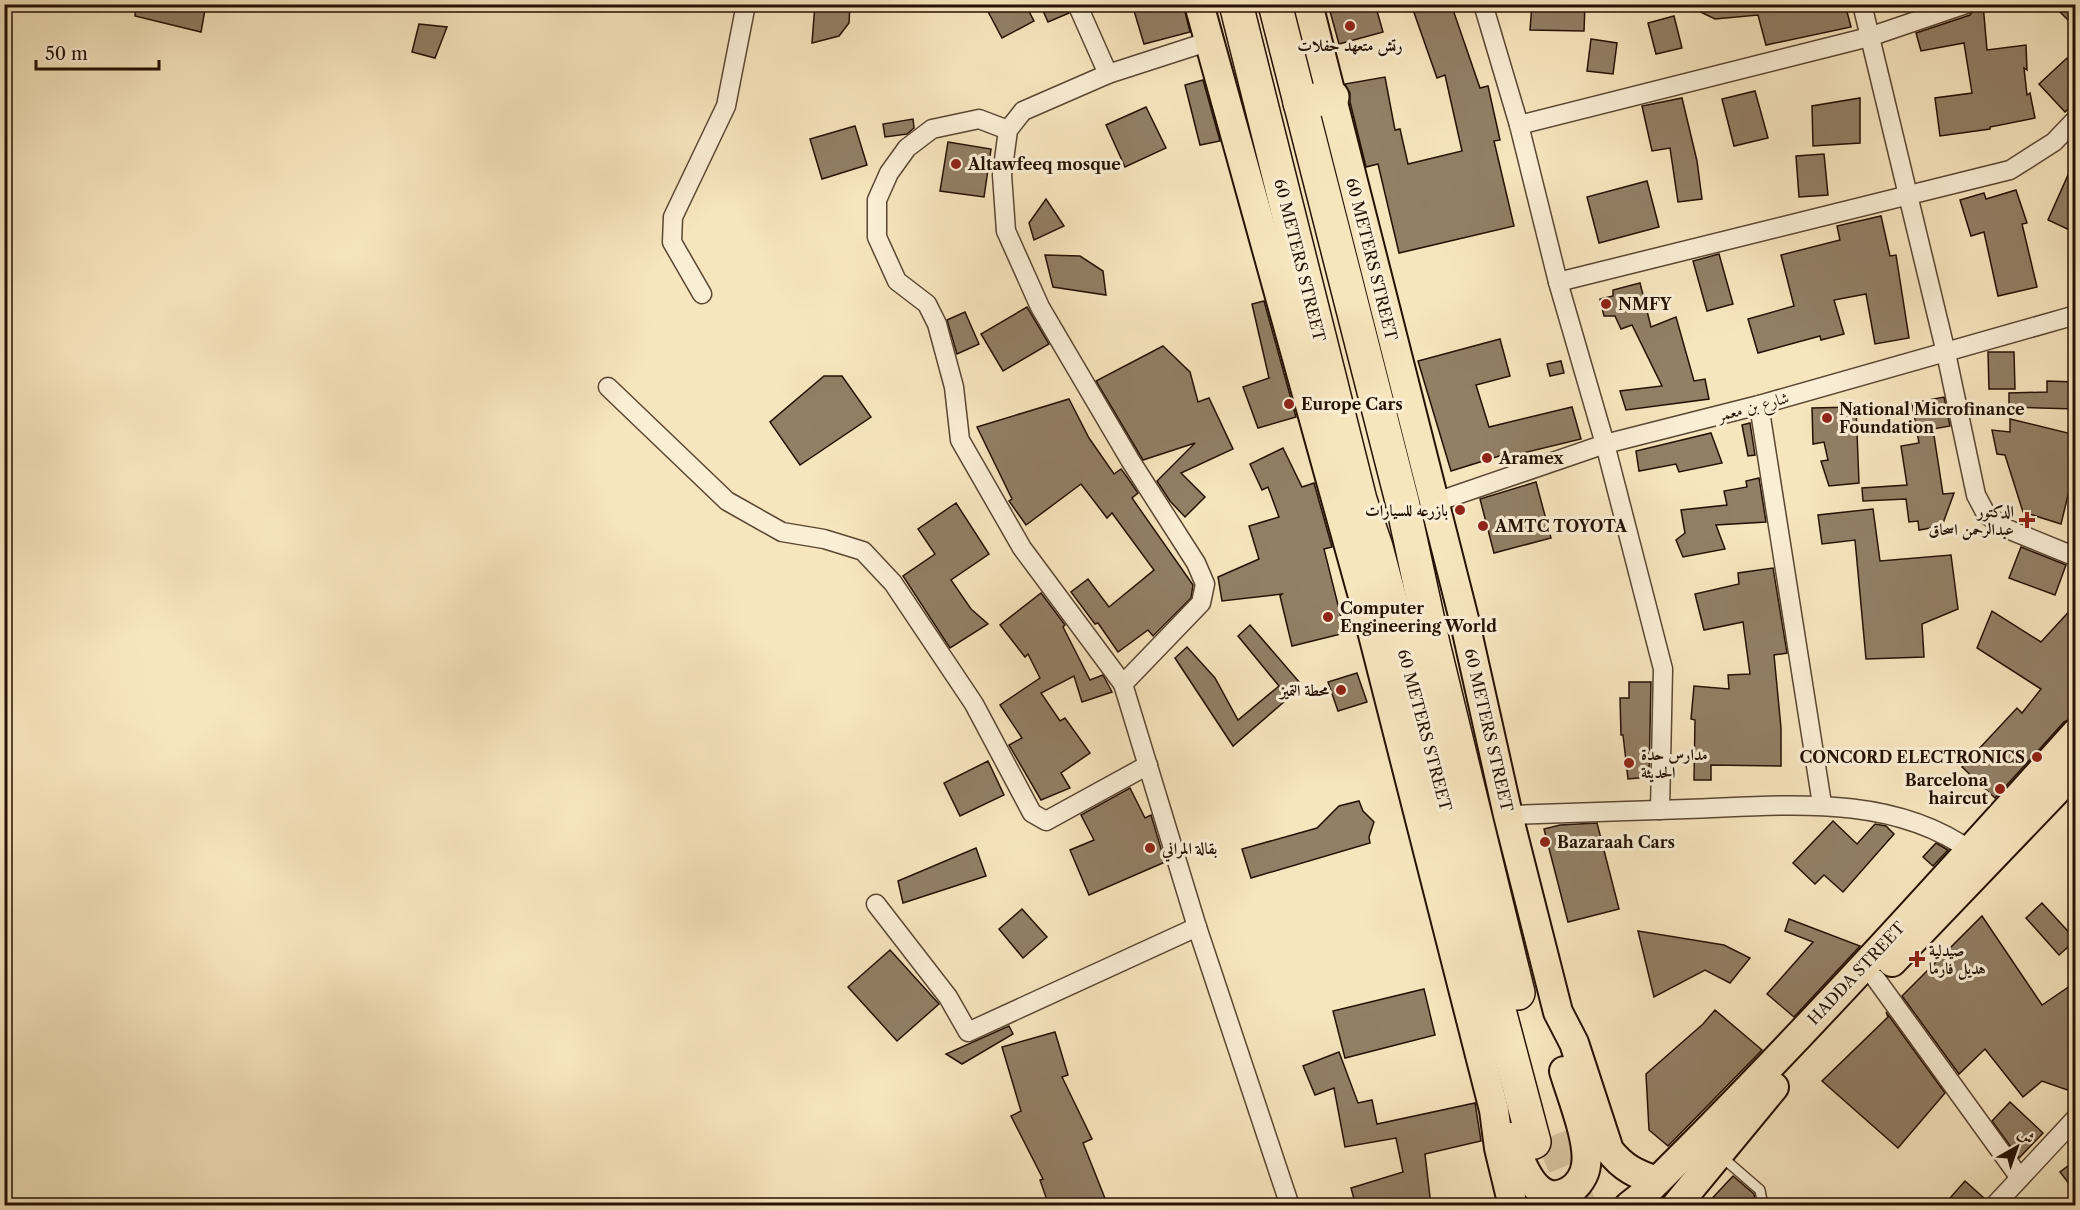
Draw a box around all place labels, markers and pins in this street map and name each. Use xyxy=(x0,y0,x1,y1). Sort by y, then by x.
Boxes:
marker: رتش متعهد حفلات xyxy=(1343,19,1357,33)
place label: رتش متعهد حفلات xyxy=(1297,35,1403,57)
place label: Altawfeeq mosque xyxy=(967,154,1121,174)
marker: Altawfeeq mosque xyxy=(949,157,963,171)
place label: NMFY xyxy=(1618,294,1673,314)
marker: NMFY xyxy=(1599,297,1613,311)
place label: Europe Cars xyxy=(1301,394,1403,414)
marker: Europe Cars xyxy=(1282,397,1296,411)
place label: National Microfinance Foundation xyxy=(1839,399,2025,437)
marker: National Microfinance Foundation xyxy=(1820,411,1834,425)
place label: Aramex xyxy=(1498,448,1564,468)
marker: Aramex xyxy=(1480,451,1494,465)
place label: بازرعه للسيارات xyxy=(1365,500,1448,520)
place label: الدكتور عبدالرحمن اسحاق xyxy=(1928,501,2014,541)
marker: بازرعه للسيارات xyxy=(1453,503,1467,517)
marker: الدكتور عبدالرحمن اسحاق xyxy=(2018,511,2036,529)
place label: AMTC TOYOTA xyxy=(1494,516,1628,536)
marker: AMTC TOYOTA xyxy=(1476,519,1490,533)
place label: Computer Engineering World xyxy=(1340,598,1497,636)
marker: Computer Engineering World xyxy=(1321,610,1335,624)
place label: محطة التميز xyxy=(1278,680,1329,700)
marker: محطة التميز xyxy=(1334,683,1348,697)
place label: مدارس حدة الحديثة xyxy=(1641,744,1708,783)
place label: CONCORD ELECTRONICS xyxy=(1799,747,2025,767)
marker: CONCORD ELECTRONICS xyxy=(2030,750,2044,764)
marker: مدارس حدة الحديثة xyxy=(1622,756,1636,770)
place label: Barcelona haircut xyxy=(1905,770,1989,808)
marker: Barcelona haircut xyxy=(1993,782,2007,796)
place label: Bazaraah Cars xyxy=(1557,832,1675,852)
marker: Bazaraah Cars xyxy=(1538,835,1552,849)
place label: بقالة المراني xyxy=(1161,838,1217,862)
marker: بقالة المراني xyxy=(1143,841,1157,855)
place label: صيدلية هديل فارما xyxy=(1929,940,1986,980)
marker: صيدلية هديل فارما xyxy=(1910,952,1924,966)

